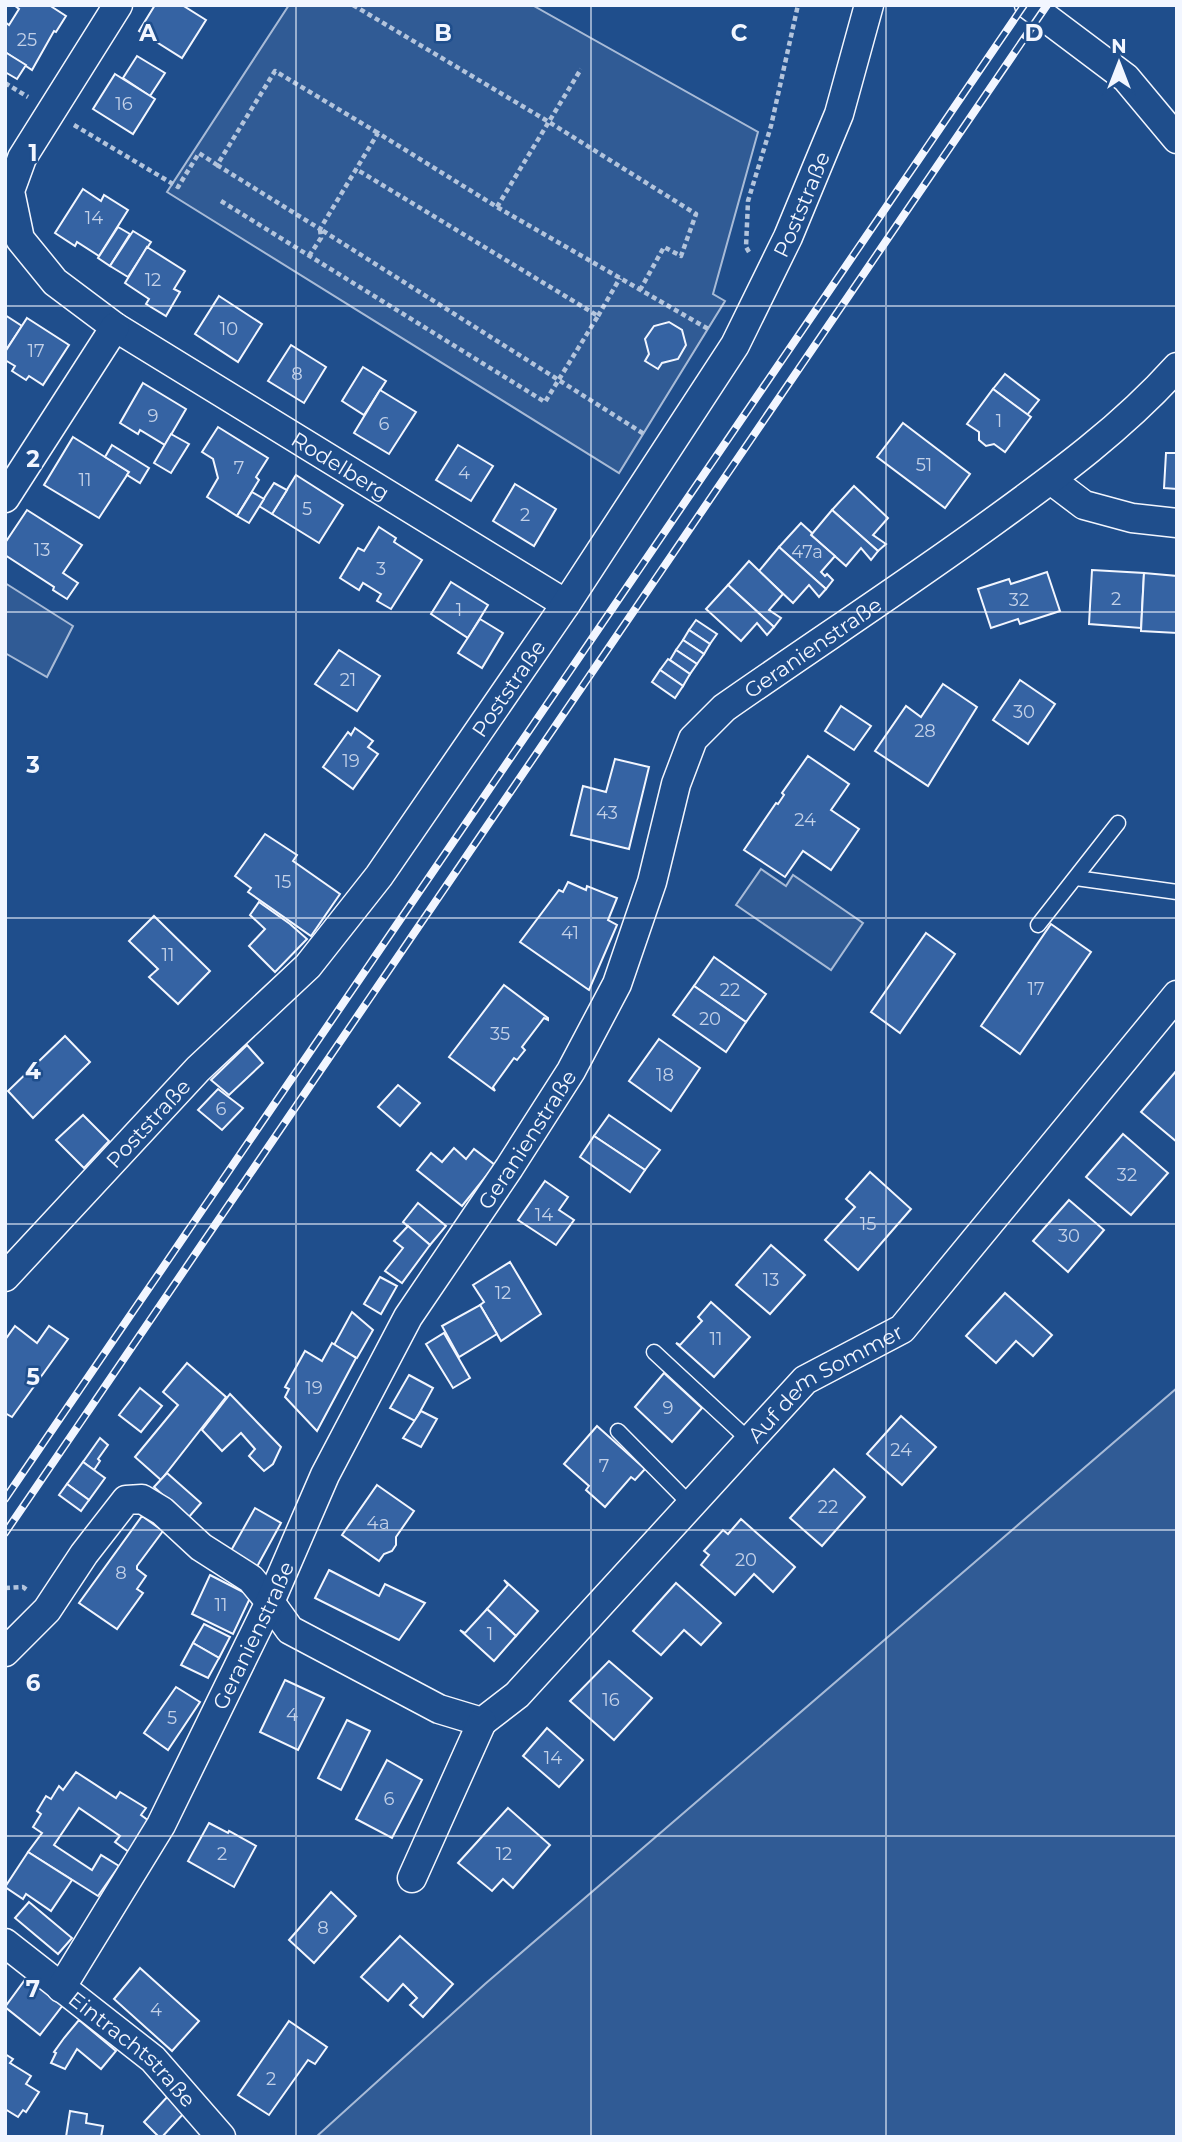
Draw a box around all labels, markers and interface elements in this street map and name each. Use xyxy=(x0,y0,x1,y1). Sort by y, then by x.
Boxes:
text: A xyxy=(138,19,157,47)
text: B xyxy=(434,19,452,47)
text: C xyxy=(731,19,748,47)
text: D xyxy=(1025,19,1044,47)
north arrow xyxy=(1084,28,1154,98)
house number: 25 xyxy=(17,29,37,51)
text: N xyxy=(1111,35,1127,58)
house number: 16 xyxy=(115,93,133,115)
text: 1 xyxy=(28,139,38,167)
street label: Poststraße xyxy=(768,148,835,261)
house number: 14 xyxy=(85,207,103,229)
house number: 12 xyxy=(145,269,161,291)
house number: 10 xyxy=(220,318,238,340)
house number: 17 xyxy=(27,340,45,362)
house number: 8 xyxy=(291,363,303,385)
house number: 9 xyxy=(148,405,159,427)
house number: 1 xyxy=(996,410,1002,432)
house number: 6 xyxy=(379,413,390,435)
street label: Rodelberg xyxy=(287,426,394,505)
text: 2 xyxy=(26,445,40,473)
house number: 51 xyxy=(916,454,932,476)
house number: 7 xyxy=(234,457,244,479)
house number: 4 xyxy=(458,462,470,484)
house number: 11 xyxy=(79,469,92,491)
house number: 5 xyxy=(302,498,312,520)
house number: 2 xyxy=(520,504,530,526)
house number: 13 xyxy=(34,539,50,561)
house number: 47a xyxy=(791,541,823,563)
house number: 3 xyxy=(376,558,386,580)
house number: 2 xyxy=(1111,588,1121,610)
house number: 32 xyxy=(1009,589,1029,611)
street label: Geranienstraße xyxy=(739,591,886,703)
house number: 1 xyxy=(456,599,462,621)
street label: Poststraße xyxy=(466,635,550,742)
house number: 21 xyxy=(340,669,356,691)
house number: 30 xyxy=(1013,701,1035,723)
house number: 28 xyxy=(914,720,936,742)
house number: 19 xyxy=(342,750,360,772)
text: 3 xyxy=(25,751,40,779)
house number: 43 xyxy=(596,802,618,824)
house number: 24 xyxy=(794,809,816,831)
house number: 15 xyxy=(275,871,291,893)
house number: 41 xyxy=(561,922,579,944)
house number: 11 xyxy=(162,944,175,966)
house number: 17 xyxy=(1027,978,1045,1000)
house number: 22 xyxy=(720,979,740,1001)
house number: 20 xyxy=(699,1008,721,1030)
house number: 35 xyxy=(490,1023,510,1045)
text: 4 xyxy=(25,1057,41,1085)
house number: 18 xyxy=(656,1064,674,1086)
street label: Geranienstraße xyxy=(472,1065,581,1214)
street label: Poststraße xyxy=(101,1073,195,1173)
house number: 6 xyxy=(216,1098,227,1120)
house number: 32 xyxy=(1117,1164,1137,1186)
house number: 14 xyxy=(535,1204,553,1226)
house number: 15 xyxy=(860,1213,876,1235)
house number: 30 xyxy=(1058,1225,1080,1247)
house number: 13 xyxy=(763,1269,779,1291)
house number: 12 xyxy=(495,1282,511,1304)
street label: Auf dem Sommer xyxy=(742,1318,907,1447)
house number: 11 xyxy=(710,1328,723,1350)
text: 5 xyxy=(26,1363,40,1391)
house number: 19 xyxy=(305,1377,323,1399)
house number: 9 xyxy=(663,1397,674,1419)
house number: 24 xyxy=(890,1439,912,1461)
house number: 7 xyxy=(599,1455,609,1477)
house number: 22 xyxy=(818,1496,838,1518)
house number: 4a xyxy=(366,1512,390,1534)
house number: 20 xyxy=(735,1549,757,1571)
street label: Geranienstraße xyxy=(207,1557,299,1714)
house number: 8 xyxy=(115,1562,127,1584)
house number: 11 xyxy=(215,1594,228,1616)
house number: 1 xyxy=(487,1623,493,1645)
text: 6 xyxy=(26,1669,41,1697)
house number: 16 xyxy=(602,1689,620,1711)
house number: 4 xyxy=(286,1704,298,1726)
house number: 5 xyxy=(167,1707,177,1729)
house number: 14 xyxy=(544,1747,562,1769)
house number: 6 xyxy=(384,1788,395,1810)
house number: 2 xyxy=(217,1843,227,1865)
house number: 12 xyxy=(496,1843,512,1865)
house number: 8 xyxy=(317,1917,329,1939)
text: 7 xyxy=(26,1975,40,2003)
street label: Eintrachtstraße xyxy=(64,1986,201,2112)
house number: 4 xyxy=(150,1999,162,2021)
house number: 2 xyxy=(266,2068,276,2090)

